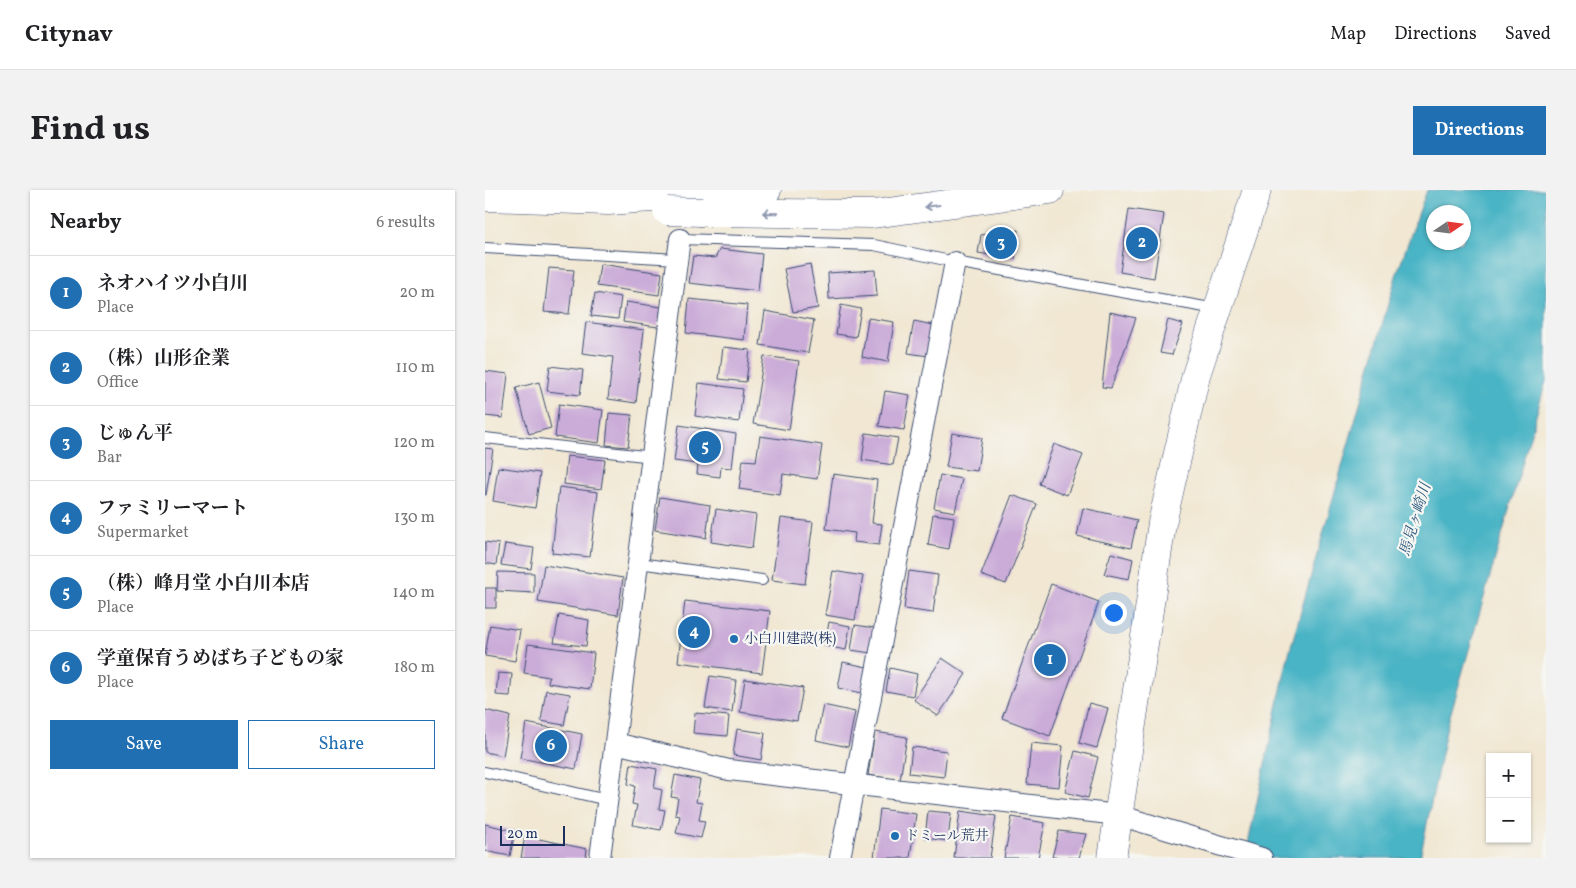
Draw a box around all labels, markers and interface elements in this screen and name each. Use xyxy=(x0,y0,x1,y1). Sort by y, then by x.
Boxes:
text: Citynav xyxy=(25,18,113,52)
text: Map xyxy=(1330,22,1366,47)
text: Directions xyxy=(1394,22,1477,47)
text: Saved xyxy=(1505,22,1551,47)
text: Find us xyxy=(30,106,150,154)
button: Directions xyxy=(1413,106,1546,155)
one-way arrow xyxy=(925,201,941,211)
north arrow xyxy=(1426,205,1471,250)
text: Nearby xyxy=(50,208,121,237)
one-way arrow xyxy=(763,208,779,218)
text: 6 results xyxy=(376,212,435,234)
pin: 3 xyxy=(985,224,1017,262)
pin: 2 xyxy=(1126,224,1158,262)
text: ネオハイツ小白川 xyxy=(97,271,249,297)
text: 1 xyxy=(63,282,69,304)
text: 20 m xyxy=(400,282,435,304)
text: Place xyxy=(97,297,134,319)
text: （株）山形企業 xyxy=(97,346,230,372)
text: 2 xyxy=(62,357,70,379)
text: 110 m xyxy=(396,357,435,379)
text: Office xyxy=(97,372,139,394)
text: じゅん平 xyxy=(97,421,173,447)
pin: 5 xyxy=(689,428,721,466)
text: 3 xyxy=(62,432,70,454)
text: 120 m xyxy=(393,432,435,454)
text: Bar xyxy=(97,447,122,469)
water label: 馬見ヶ崎川 xyxy=(1395,479,1438,559)
text: ファミリーマート xyxy=(97,496,249,522)
text: 4 xyxy=(61,507,71,529)
text: 130 m xyxy=(394,507,435,529)
text: Supermarket xyxy=(97,522,189,544)
text: （株）峰月堂 小白川本店 xyxy=(97,571,310,597)
text: 5 xyxy=(62,582,70,604)
text: 140 m xyxy=(393,582,435,604)
text: Place xyxy=(97,597,134,619)
your location xyxy=(1101,600,1127,626)
pin: 4 xyxy=(678,613,710,651)
place label: 小白川建設(株) xyxy=(744,630,836,649)
marker: 小白川建設(株) xyxy=(728,633,740,645)
pin: 1 xyxy=(1034,641,1066,679)
text: 学童保育うめばち子どもの家 xyxy=(97,646,344,672)
text: 6 xyxy=(62,657,70,679)
text: 180 m xyxy=(394,657,435,679)
text: Place xyxy=(97,672,134,694)
button: Save xyxy=(50,720,238,769)
button: Share xyxy=(248,720,435,769)
pin: 6 xyxy=(535,727,567,765)
map controls xyxy=(1486,753,1531,843)
button: + xyxy=(1486,753,1531,798)
button: − xyxy=(1486,798,1531,843)
scale bar xyxy=(500,823,565,846)
text: 20 m xyxy=(507,825,538,844)
place label: ドミール荒井 xyxy=(905,827,989,846)
marker: ドミール荒井 xyxy=(889,830,901,842)

